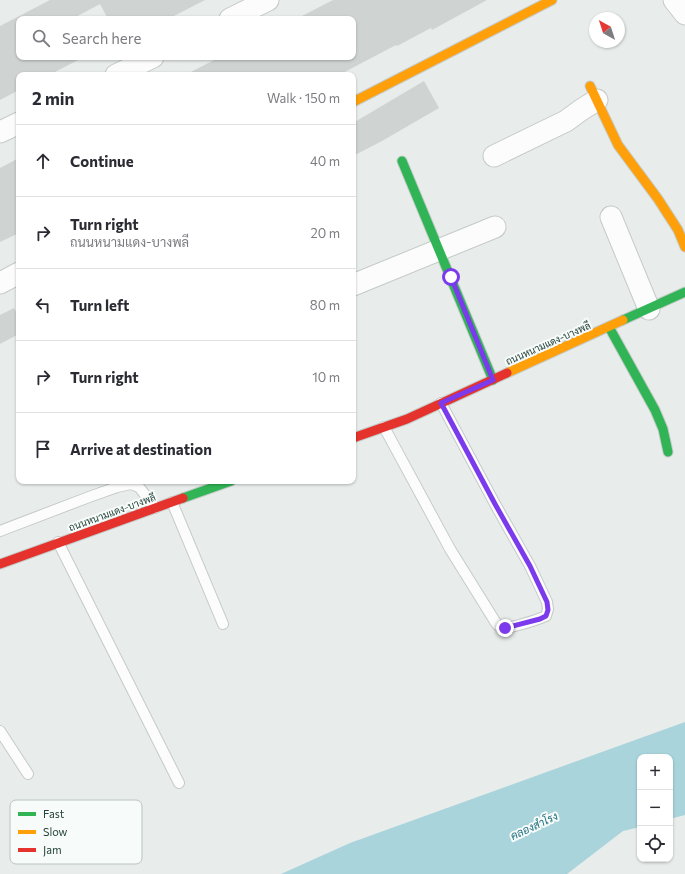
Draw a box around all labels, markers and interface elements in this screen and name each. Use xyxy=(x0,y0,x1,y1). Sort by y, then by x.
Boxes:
north arrow xyxy=(589,12,625,48)
search box xyxy=(16,16,356,60)
icon: search xyxy=(30,27,52,49)
text: Search here xyxy=(62,29,141,47)
text: 2 min xyxy=(32,88,74,109)
text: Walk · 150 m xyxy=(267,90,340,106)
icon: ahead xyxy=(32,150,54,172)
text: Continue xyxy=(70,152,134,170)
text: 40 m xyxy=(310,153,340,169)
text: Turn right xyxy=(70,215,139,233)
icon: right xyxy=(32,222,54,244)
text: 20 m xyxy=(311,225,340,241)
text: ถนนหนามแดง-บางพลี xyxy=(70,234,189,250)
route start xyxy=(442,268,460,286)
icon: left xyxy=(32,294,54,316)
text: Turn left xyxy=(70,296,129,314)
text: 80 m xyxy=(310,297,340,313)
street label: ถนนหนามแดง-บางพลี xyxy=(504,319,592,367)
icon: right xyxy=(32,366,54,388)
text: Turn right xyxy=(70,368,139,386)
text: 10 m xyxy=(312,369,340,385)
icon: arrive xyxy=(32,438,54,460)
text: Arrive at destination xyxy=(70,440,212,458)
street label: ถนนหนามแดง-บางพลี xyxy=(67,491,157,533)
route end xyxy=(496,619,514,637)
map controls xyxy=(637,754,673,862)
button: + xyxy=(637,754,673,790)
button: − xyxy=(637,790,673,826)
legend xyxy=(10,800,142,864)
text: Fast xyxy=(43,807,65,820)
water label: คลองสำโรง xyxy=(508,808,559,842)
text: Slow xyxy=(43,825,68,838)
button: locate xyxy=(637,826,673,862)
text: Jam xyxy=(43,843,62,857)

